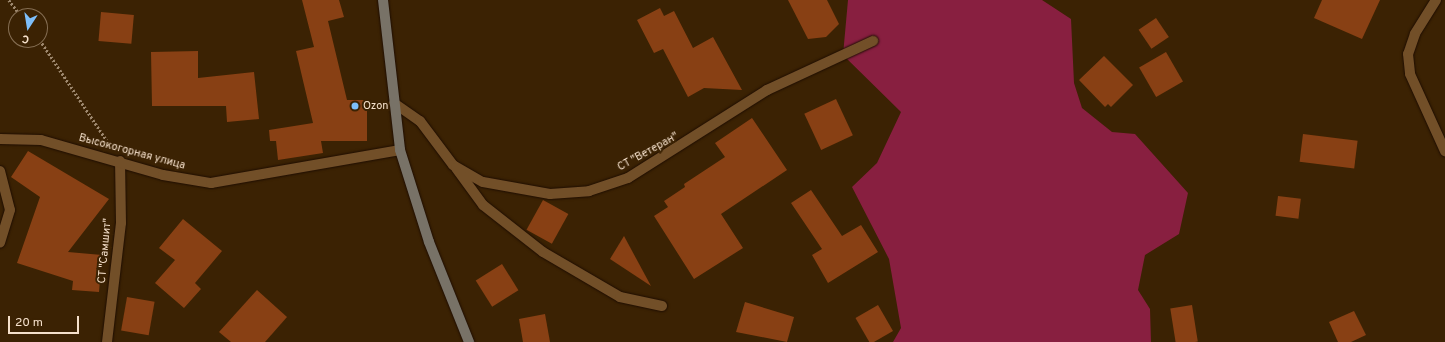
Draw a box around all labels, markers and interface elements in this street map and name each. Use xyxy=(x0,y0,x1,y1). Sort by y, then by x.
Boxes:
north arrow xyxy=(8,8,48,48)
text: С xyxy=(21,31,31,46)
place label: Ozon xyxy=(363,99,389,113)
marker: Ozon xyxy=(350,101,360,111)
street label: СТ "Ветеран" xyxy=(615,130,681,174)
street label: Высокогорная улица xyxy=(77,131,187,173)
street label: СТ "Самшит" xyxy=(96,218,114,284)
scale bar xyxy=(10,308,81,334)
text: 20 m xyxy=(15,315,43,331)

